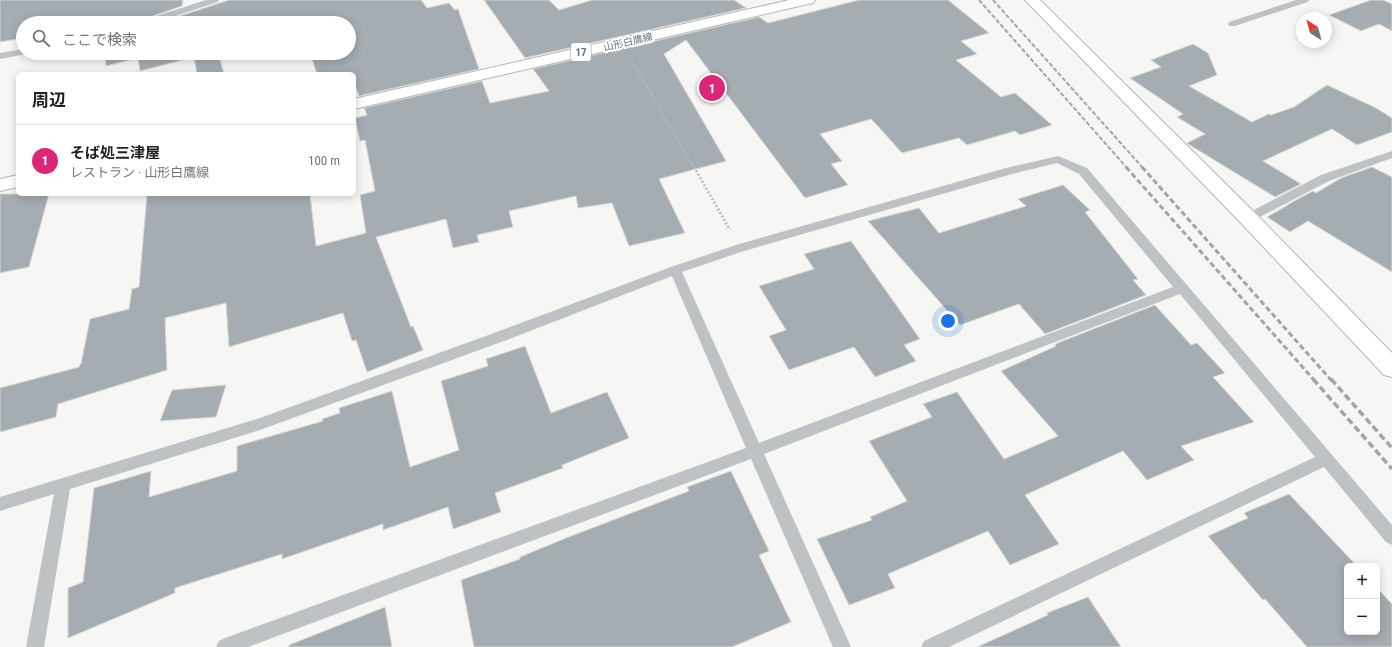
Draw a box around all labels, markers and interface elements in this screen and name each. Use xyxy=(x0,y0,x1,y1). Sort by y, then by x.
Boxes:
north arrow xyxy=(1296,12,1332,48)
search box xyxy=(16,16,356,60)
icon: search xyxy=(30,27,52,49)
text: ここで検索 xyxy=(62,31,137,49)
street label: 山形白鷹線 xyxy=(602,31,654,53)
road number: 17 xyxy=(571,43,591,61)
pin: 1 xyxy=(699,73,725,103)
text: 周辺 xyxy=(32,90,66,110)
text: そば処三津屋 xyxy=(70,144,160,162)
text: 1 xyxy=(42,153,48,168)
text: 100 m xyxy=(308,153,340,168)
text: レストラン · 山形白鷹線 xyxy=(70,165,209,180)
your location xyxy=(938,311,958,331)
map controls xyxy=(1344,563,1380,635)
button: + xyxy=(1344,563,1380,599)
button: − xyxy=(1344,599,1380,635)

